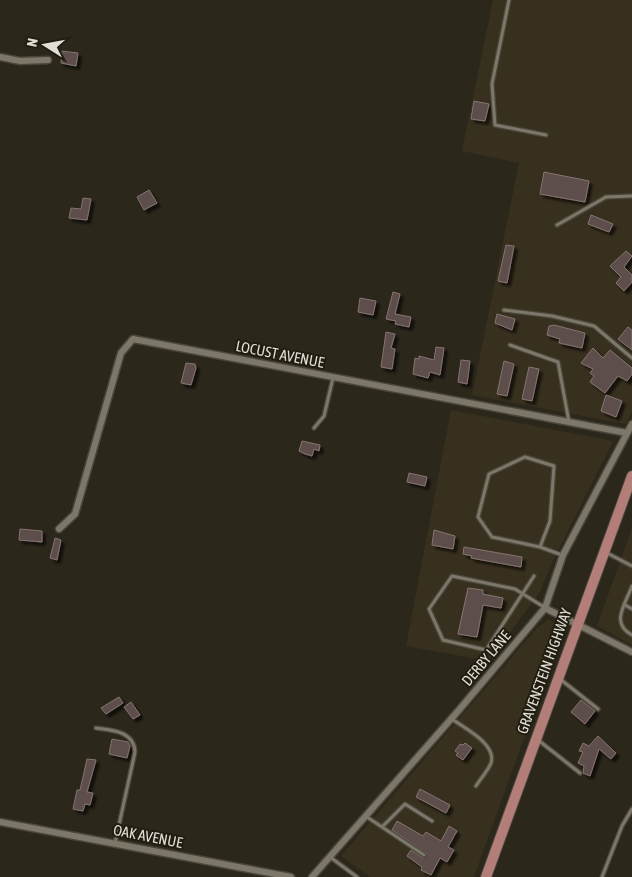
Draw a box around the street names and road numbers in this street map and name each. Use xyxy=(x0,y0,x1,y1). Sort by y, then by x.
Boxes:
street label: LOCUST AVENUE xyxy=(234,337,326,371)
street label: GRAVENSTEIN HIGHWAY xyxy=(513,606,575,736)
street label: DERBY LANE xyxy=(458,627,514,689)
street label: OAK AVENUE xyxy=(112,821,185,851)

